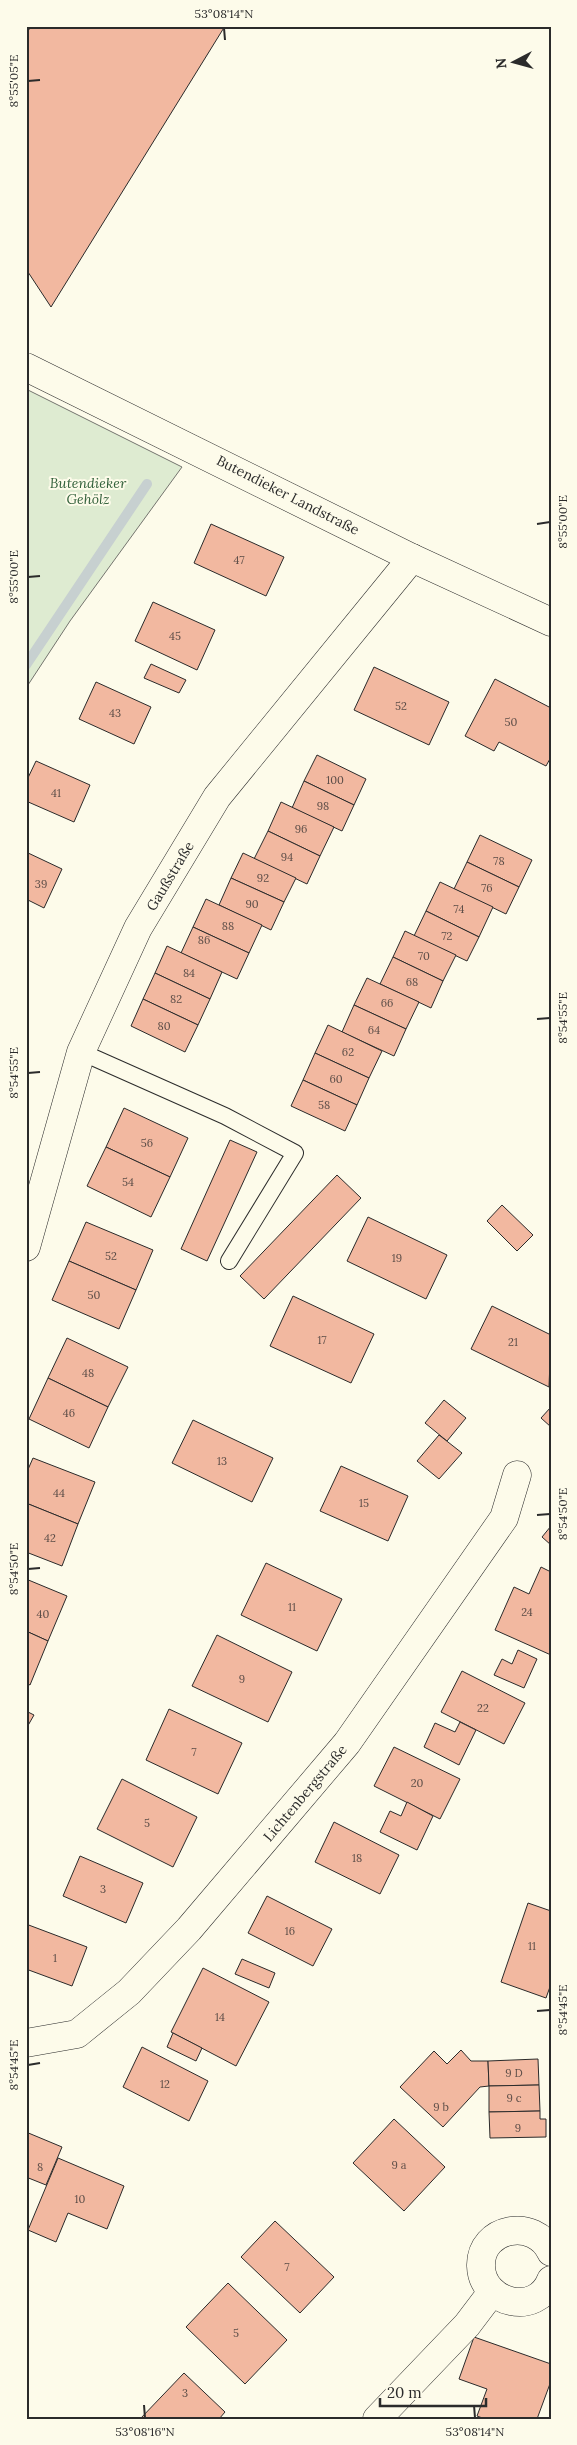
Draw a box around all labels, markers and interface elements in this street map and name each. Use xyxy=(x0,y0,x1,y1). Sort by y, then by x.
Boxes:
text: 53°08'14"N xyxy=(195,6,253,21)
north arrow xyxy=(490,38,540,88)
text: 8°55'05"E xyxy=(6,55,21,107)
text: N xyxy=(492,57,511,70)
street label: Butendieker Landstraße xyxy=(214,451,363,539)
park label: Butendieker Gehölz xyxy=(50,474,127,508)
text: 8°55'00"E xyxy=(555,495,570,549)
text: 8°55'00"E xyxy=(6,550,21,604)
house number: 47 xyxy=(233,553,245,567)
house number: 45 xyxy=(169,629,181,643)
house number: 52 xyxy=(395,699,407,713)
house number: 43 xyxy=(109,706,121,720)
house number: 50 xyxy=(505,715,518,729)
house number: 100 xyxy=(326,773,344,787)
house number: 41 xyxy=(51,786,61,800)
house number: 98 xyxy=(317,799,329,813)
house number: 96 xyxy=(295,822,307,836)
street label: Gaußstraße xyxy=(142,838,198,914)
house number: 94 xyxy=(281,850,293,864)
house number: 78 xyxy=(493,854,505,868)
house number: 92 xyxy=(257,871,269,885)
house number: 39 xyxy=(35,877,47,891)
house number: 76 xyxy=(481,881,493,895)
house number: 90 xyxy=(245,897,259,911)
house number: 74 xyxy=(454,902,464,916)
house number: 88 xyxy=(222,919,234,933)
house number: 72 xyxy=(442,929,453,943)
house number: 86 xyxy=(198,933,210,947)
house number: 70 xyxy=(418,949,430,963)
house number: 84 xyxy=(183,966,195,980)
house number: 68 xyxy=(406,975,418,989)
house number: 82 xyxy=(170,992,182,1006)
text: 8°54'55"E xyxy=(555,992,570,1044)
house number: 66 xyxy=(381,996,393,1010)
house number: 80 xyxy=(157,1019,171,1033)
house number: 64 xyxy=(368,1023,380,1037)
house number: 62 xyxy=(342,1045,354,1059)
text: 8°54'55"E xyxy=(6,1047,21,1099)
house number: 60 xyxy=(329,1072,343,1086)
house number: 58 xyxy=(318,1098,330,1112)
house number: 56 xyxy=(141,1136,153,1150)
house number: 54 xyxy=(122,1175,134,1189)
house number: 52 xyxy=(105,1249,117,1263)
house number: 19 xyxy=(392,1251,402,1265)
house number: 50 xyxy=(88,1288,101,1302)
house number: 17 xyxy=(317,1333,327,1347)
house number: 21 xyxy=(508,1335,518,1349)
house number: 48 xyxy=(82,1366,94,1380)
house number: 46 xyxy=(63,1406,75,1420)
house number: 13 xyxy=(217,1454,227,1468)
house number: 44 xyxy=(53,1486,65,1500)
text: 8°54'50"E xyxy=(555,1488,570,1540)
house number: 15 xyxy=(359,1496,369,1510)
house number: 42 xyxy=(44,1531,56,1545)
text: 8°54'50"E xyxy=(6,1543,21,1595)
house number: 11 xyxy=(288,1600,296,1614)
house number: 24 xyxy=(521,1605,533,1619)
house number: 40 xyxy=(37,1607,50,1621)
house number: 9 xyxy=(239,1672,245,1686)
house number: 22 xyxy=(477,1701,489,1715)
street label: Lichtenbergstraße xyxy=(259,1741,351,1845)
house number: 7 xyxy=(191,1745,197,1759)
house number: 20 xyxy=(411,1776,424,1790)
house number: 5 xyxy=(144,1816,150,1830)
house number: 18 xyxy=(352,1851,362,1865)
house number: 3 xyxy=(100,1882,106,1896)
house number: 16 xyxy=(285,1924,295,1938)
house number: 11 xyxy=(528,1939,536,1953)
house number: 1 xyxy=(53,1951,57,1965)
text: 8°54'45"E xyxy=(555,1984,570,2036)
house number: 14 xyxy=(215,2010,225,2024)
text: 8°54'45"E xyxy=(6,2039,21,2091)
house number: 9 D xyxy=(505,2066,523,2080)
house number: 12 xyxy=(160,2077,170,2091)
house number: 9 c xyxy=(506,2091,522,2105)
house number: 9 b xyxy=(433,2100,449,2114)
house number: 9 xyxy=(515,2121,521,2135)
house number: 9 a xyxy=(392,2158,407,2172)
house number: 8 xyxy=(37,2160,43,2174)
house number: 10 xyxy=(75,2192,86,2206)
house number: 7 xyxy=(284,2260,290,2274)
house number: 5 xyxy=(233,2326,239,2340)
scale bar xyxy=(380,2375,486,2407)
text: 20 m xyxy=(387,2383,422,2402)
house number: 3 xyxy=(182,2386,188,2400)
text: 53°08'16"N xyxy=(115,2424,175,2439)
text: 53°08'14"N xyxy=(446,2424,504,2439)

